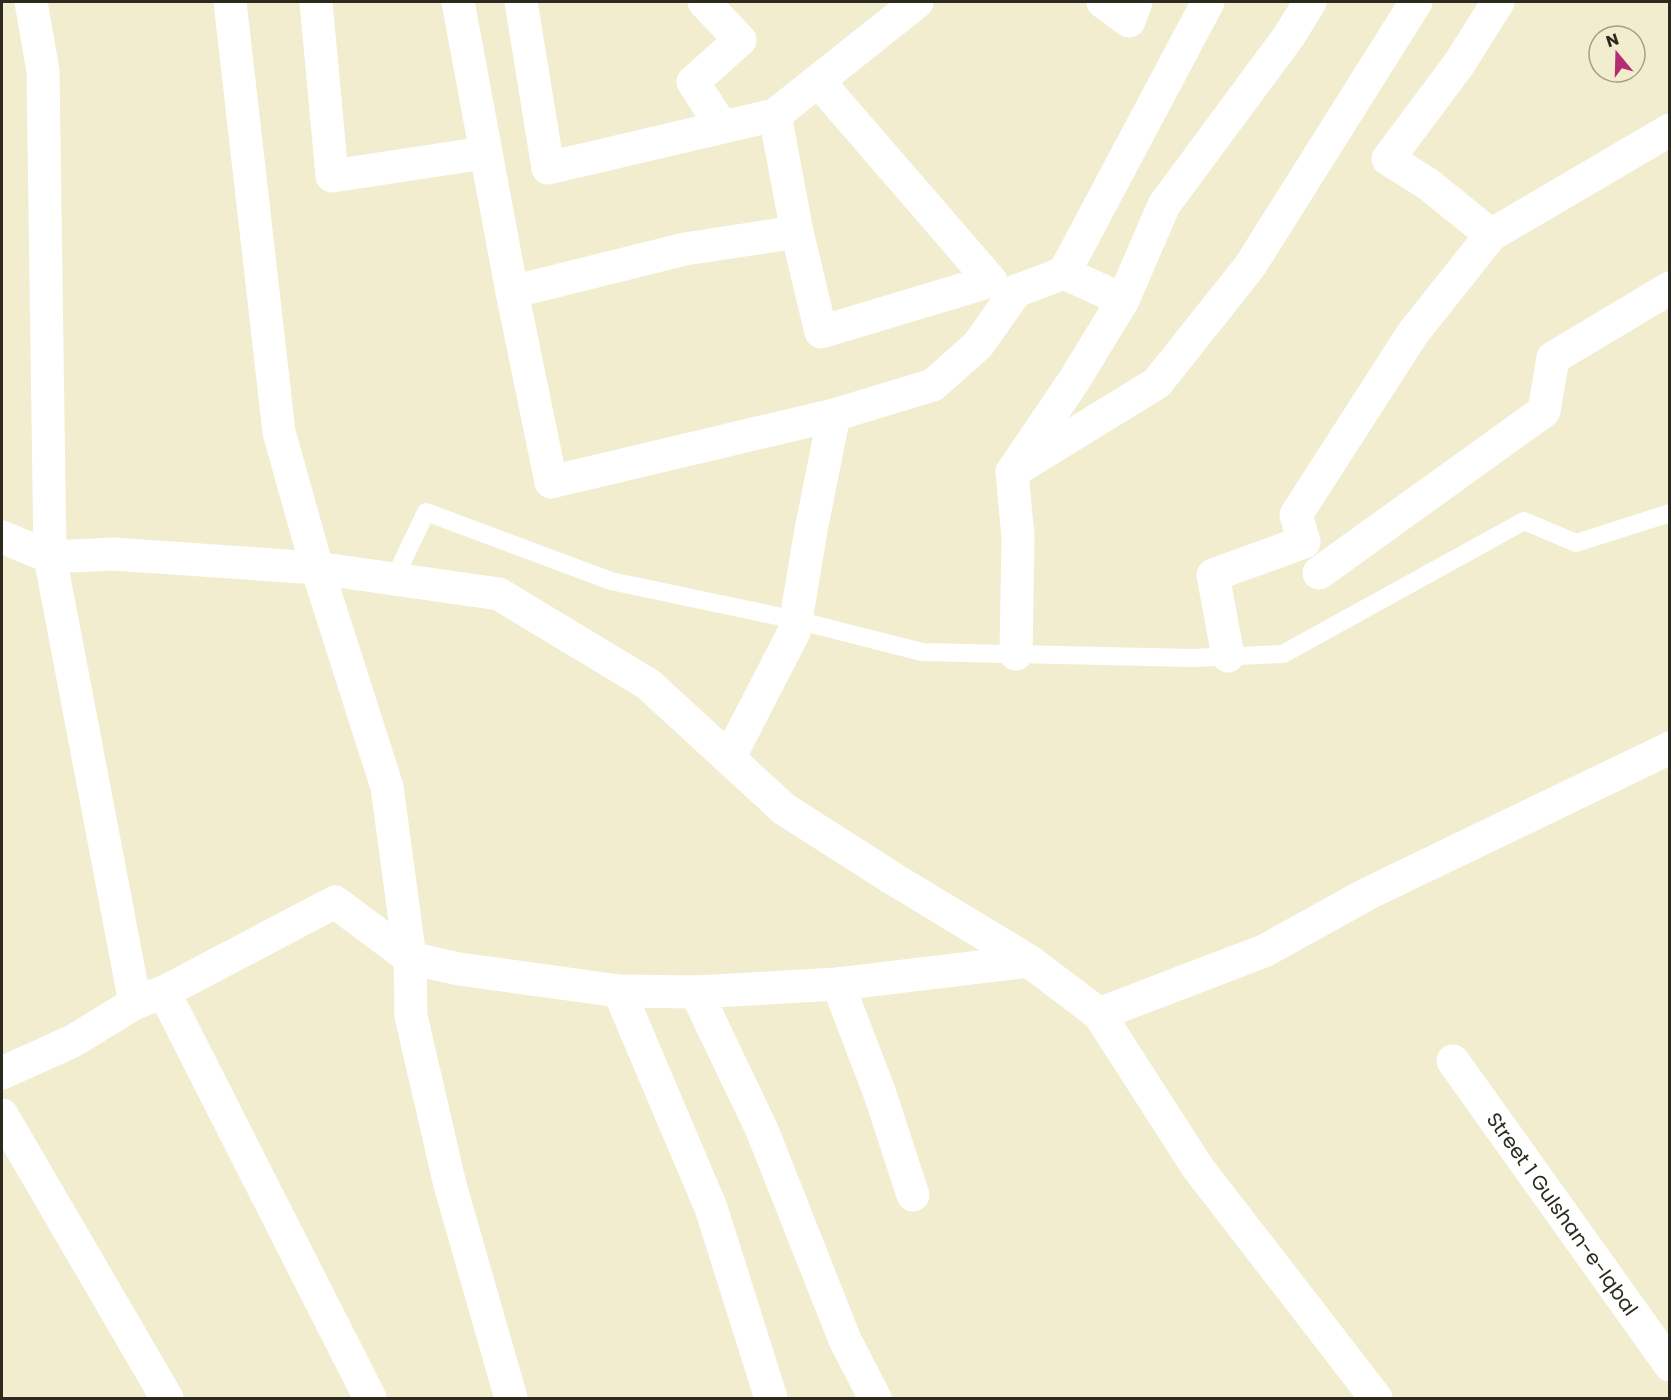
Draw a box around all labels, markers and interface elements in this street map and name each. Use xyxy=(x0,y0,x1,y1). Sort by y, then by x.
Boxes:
north arrow xyxy=(1587,24,1647,84)
text: N xyxy=(1603,27,1622,53)
street label: Street 1 Gulshan-e-Iqbal xyxy=(1480,1107,1644,1321)

